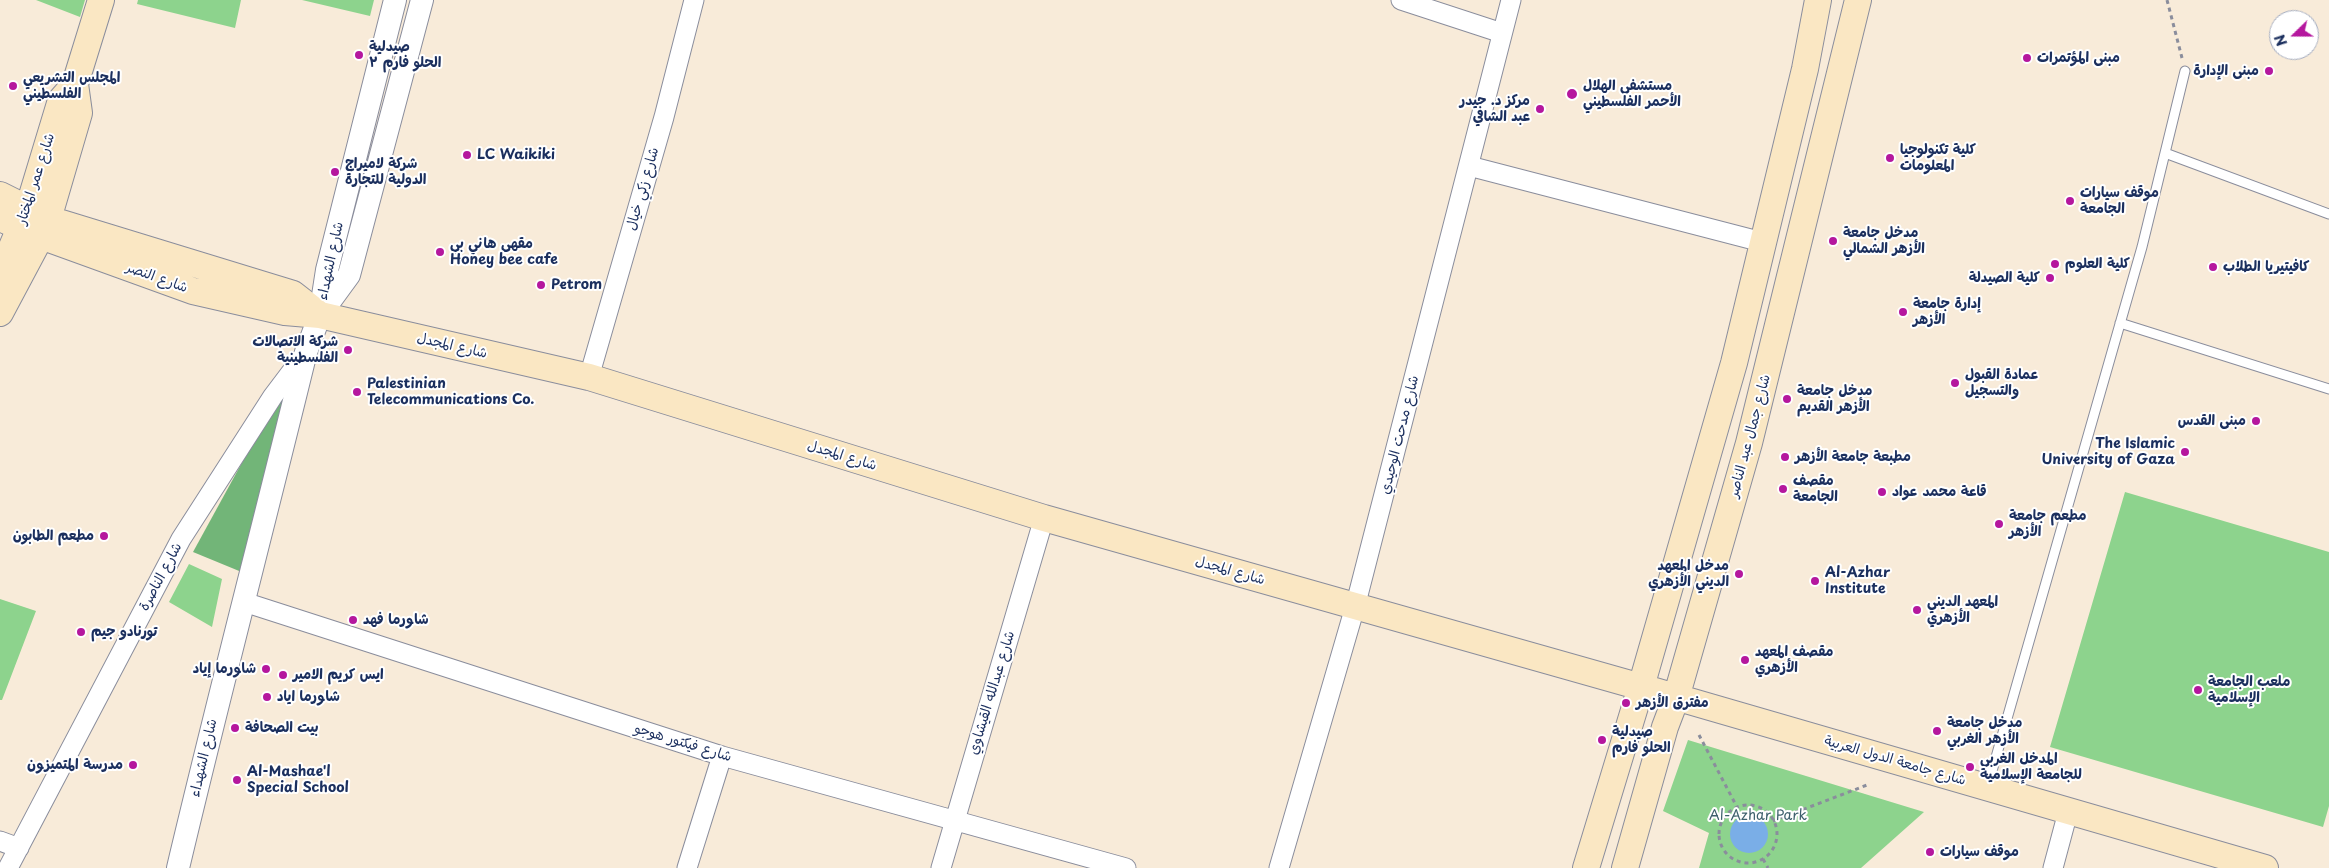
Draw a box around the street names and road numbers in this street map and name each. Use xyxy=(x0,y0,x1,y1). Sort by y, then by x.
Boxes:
street label: شارع عمر المختار xyxy=(13,131,59,227)
street label: شارع زكي خيال xyxy=(623,146,663,232)
street label: شارع الشهداء xyxy=(315,220,347,302)
street label: شارع النصر xyxy=(124,259,190,297)
street label: شارع المجدل xyxy=(415,330,489,362)
street label: شارع جمال عبد الناصر xyxy=(1725,372,1775,500)
street label: شارع مدحت الوحيدي xyxy=(1377,374,1423,496)
street label: شارع المجدل xyxy=(805,437,879,475)
street label: شارع الناصرة xyxy=(136,540,186,614)
street label: شارع المجدل xyxy=(1193,553,1267,589)
street label: شارع عبدالله القيشاوي xyxy=(965,629,1019,757)
street label: شارع الشهداء xyxy=(187,717,221,799)
street label: شارع فيكتور هوجو xyxy=(632,720,734,766)
street label: شارع جامعة الدول العربية xyxy=(1822,733,1968,789)

